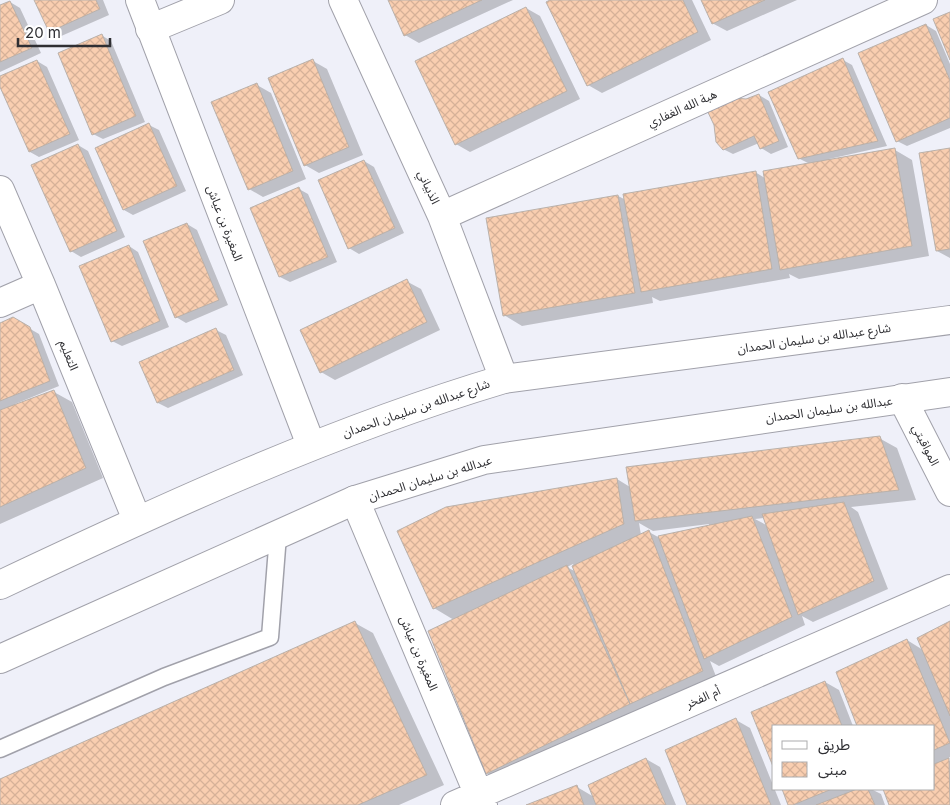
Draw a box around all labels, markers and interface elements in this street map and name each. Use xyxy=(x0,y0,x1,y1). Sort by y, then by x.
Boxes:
scale bar xyxy=(18,15,110,47)
text: 20 m xyxy=(25,23,61,42)
street label: هبة الله الغفاري xyxy=(645,86,720,132)
street label: الذبياني xyxy=(412,168,443,208)
street label: المغيرة بن عياش xyxy=(204,183,246,263)
street label: شارع عبدالله بن سليمان الحمدان xyxy=(736,320,892,358)
street label: التعليم xyxy=(54,338,82,373)
street label: شارع عبدالله بن سليمان الحمدان xyxy=(340,376,492,442)
street label: عبدالله بن سليمان الحمدان xyxy=(764,393,894,425)
street label: المواقيتي xyxy=(907,422,943,470)
street label: عبدالله بن سليمان الحمدان xyxy=(366,452,494,504)
street label: المغيرة بن عياش xyxy=(396,613,442,693)
street label: أم الفخر xyxy=(682,683,724,713)
legend xyxy=(772,725,935,790)
text: طريق xyxy=(818,735,850,755)
text: مبنى xyxy=(818,760,847,779)

